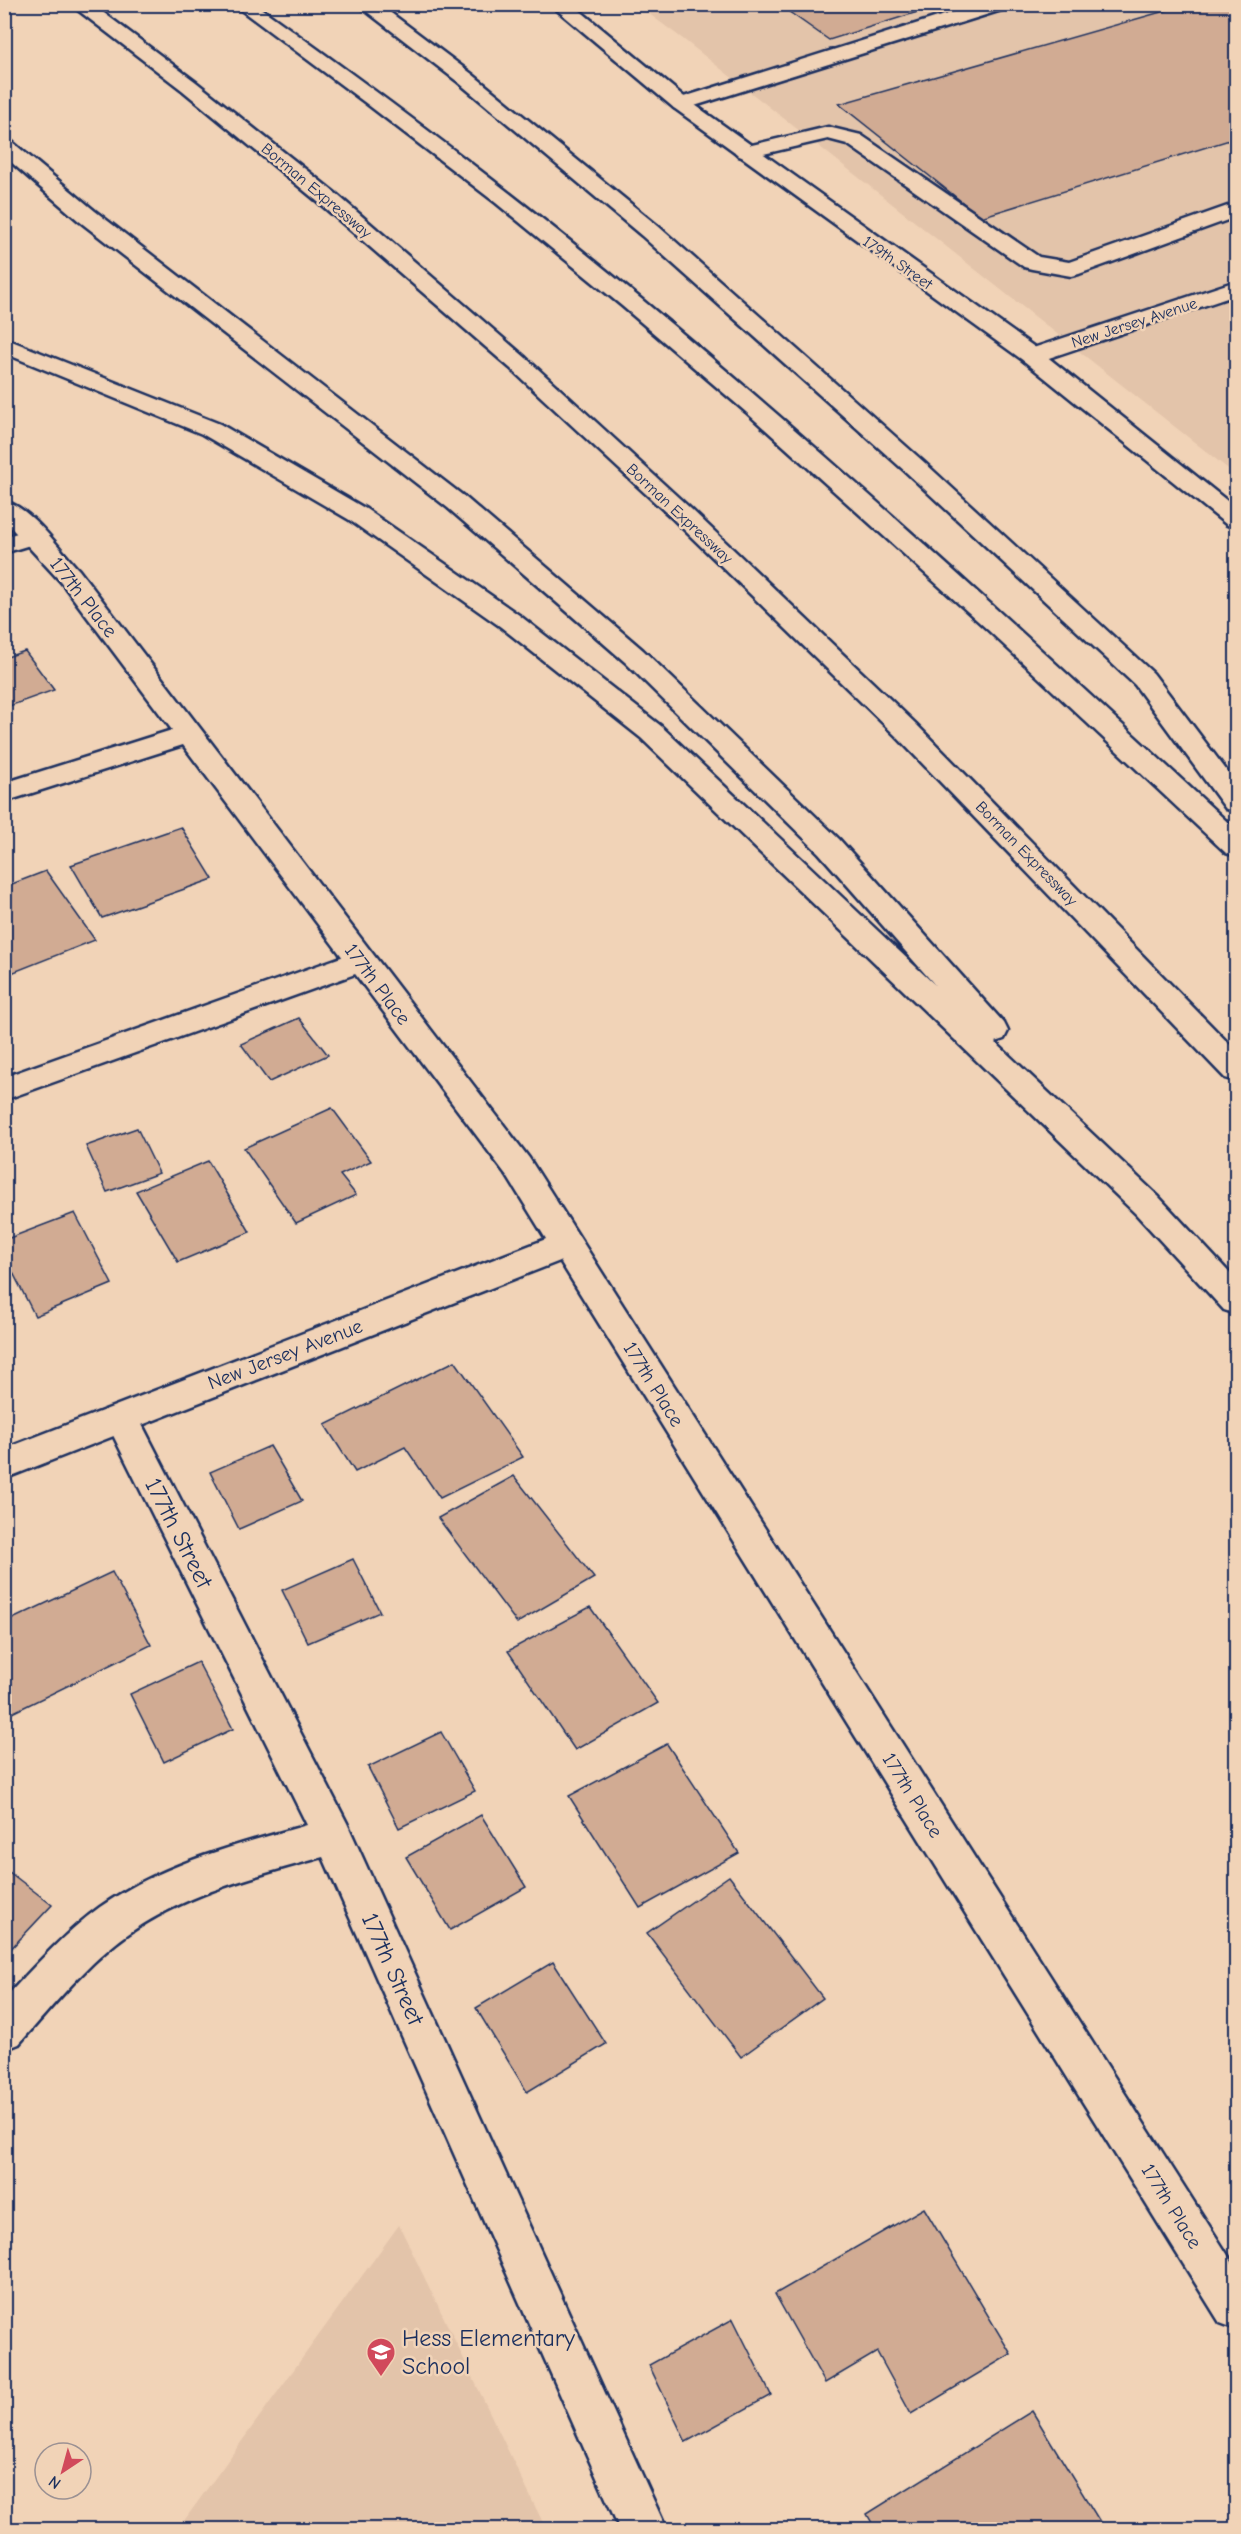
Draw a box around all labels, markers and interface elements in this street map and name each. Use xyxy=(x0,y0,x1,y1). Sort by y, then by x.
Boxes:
street label: Borman Expressway xyxy=(258,139,376,243)
street label: 179th Street xyxy=(859,232,936,294)
street label: New Jersey Avenue xyxy=(1069,294,1199,352)
street label: Borman Expressway xyxy=(623,460,737,568)
street label: 177th Place xyxy=(45,553,122,642)
street label: Borman Expressway xyxy=(972,798,1081,910)
street label: 177th Place xyxy=(340,939,416,1029)
street label: New Jersey Avenue xyxy=(205,1314,366,1395)
street label: 177th Place xyxy=(619,1338,689,1431)
street label: 177th Street xyxy=(139,1473,219,1594)
street label: 177th Place xyxy=(878,1749,948,1842)
street label: 177th Street xyxy=(356,1908,431,2031)
street label: 177th Place xyxy=(1137,2160,1207,2253)
place label: Hess Elementary School xyxy=(402,2324,575,2380)
school or university icon: Hess Elementary School xyxy=(365,2336,397,2378)
north arrow xyxy=(33,2441,93,2501)
text: N xyxy=(45,2472,64,2493)

